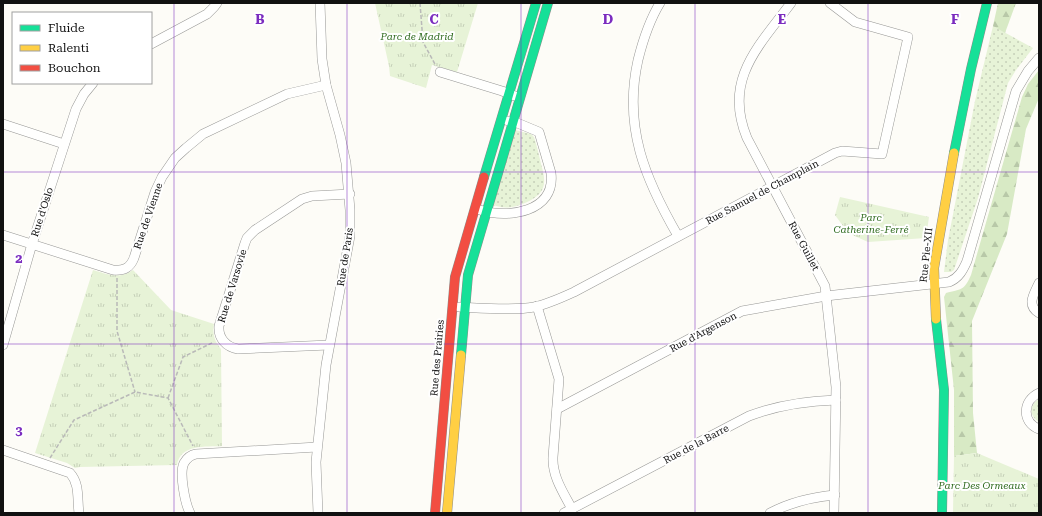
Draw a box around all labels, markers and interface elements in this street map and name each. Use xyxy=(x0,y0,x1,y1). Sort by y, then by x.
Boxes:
legend xyxy=(12,12,152,84)
text: B xyxy=(255,12,265,27)
text: C xyxy=(429,12,439,27)
text: D xyxy=(603,12,613,27)
text: E xyxy=(778,12,786,27)
text: F xyxy=(951,12,959,27)
text: Fluide xyxy=(48,21,85,35)
park label: Parc de Madrid xyxy=(379,31,454,42)
text: Ralenti xyxy=(48,41,89,55)
text: Bouchon xyxy=(48,61,101,75)
street label: Rue Samuel de Champlain xyxy=(704,157,821,226)
street label: Rue de Vienne xyxy=(131,181,165,251)
street label: Rue d'Oslo xyxy=(29,186,55,238)
park label: Parc Catherine-Ferré xyxy=(834,212,908,235)
street label: Rue Guillet xyxy=(786,220,822,273)
street label: Rue de Paris xyxy=(335,227,355,287)
street label: Rue Pie-XII xyxy=(918,227,934,283)
street label: Rue de Varsovie xyxy=(216,247,249,324)
text: 2 xyxy=(15,251,23,266)
street label: Rue d'Argenson xyxy=(668,309,739,354)
street label: Rue des Prairies xyxy=(428,319,446,397)
street label: Rue de la Barre xyxy=(662,422,731,466)
text: 3 xyxy=(15,423,23,438)
park label: Parc Des Ormeaux xyxy=(937,480,1026,491)

